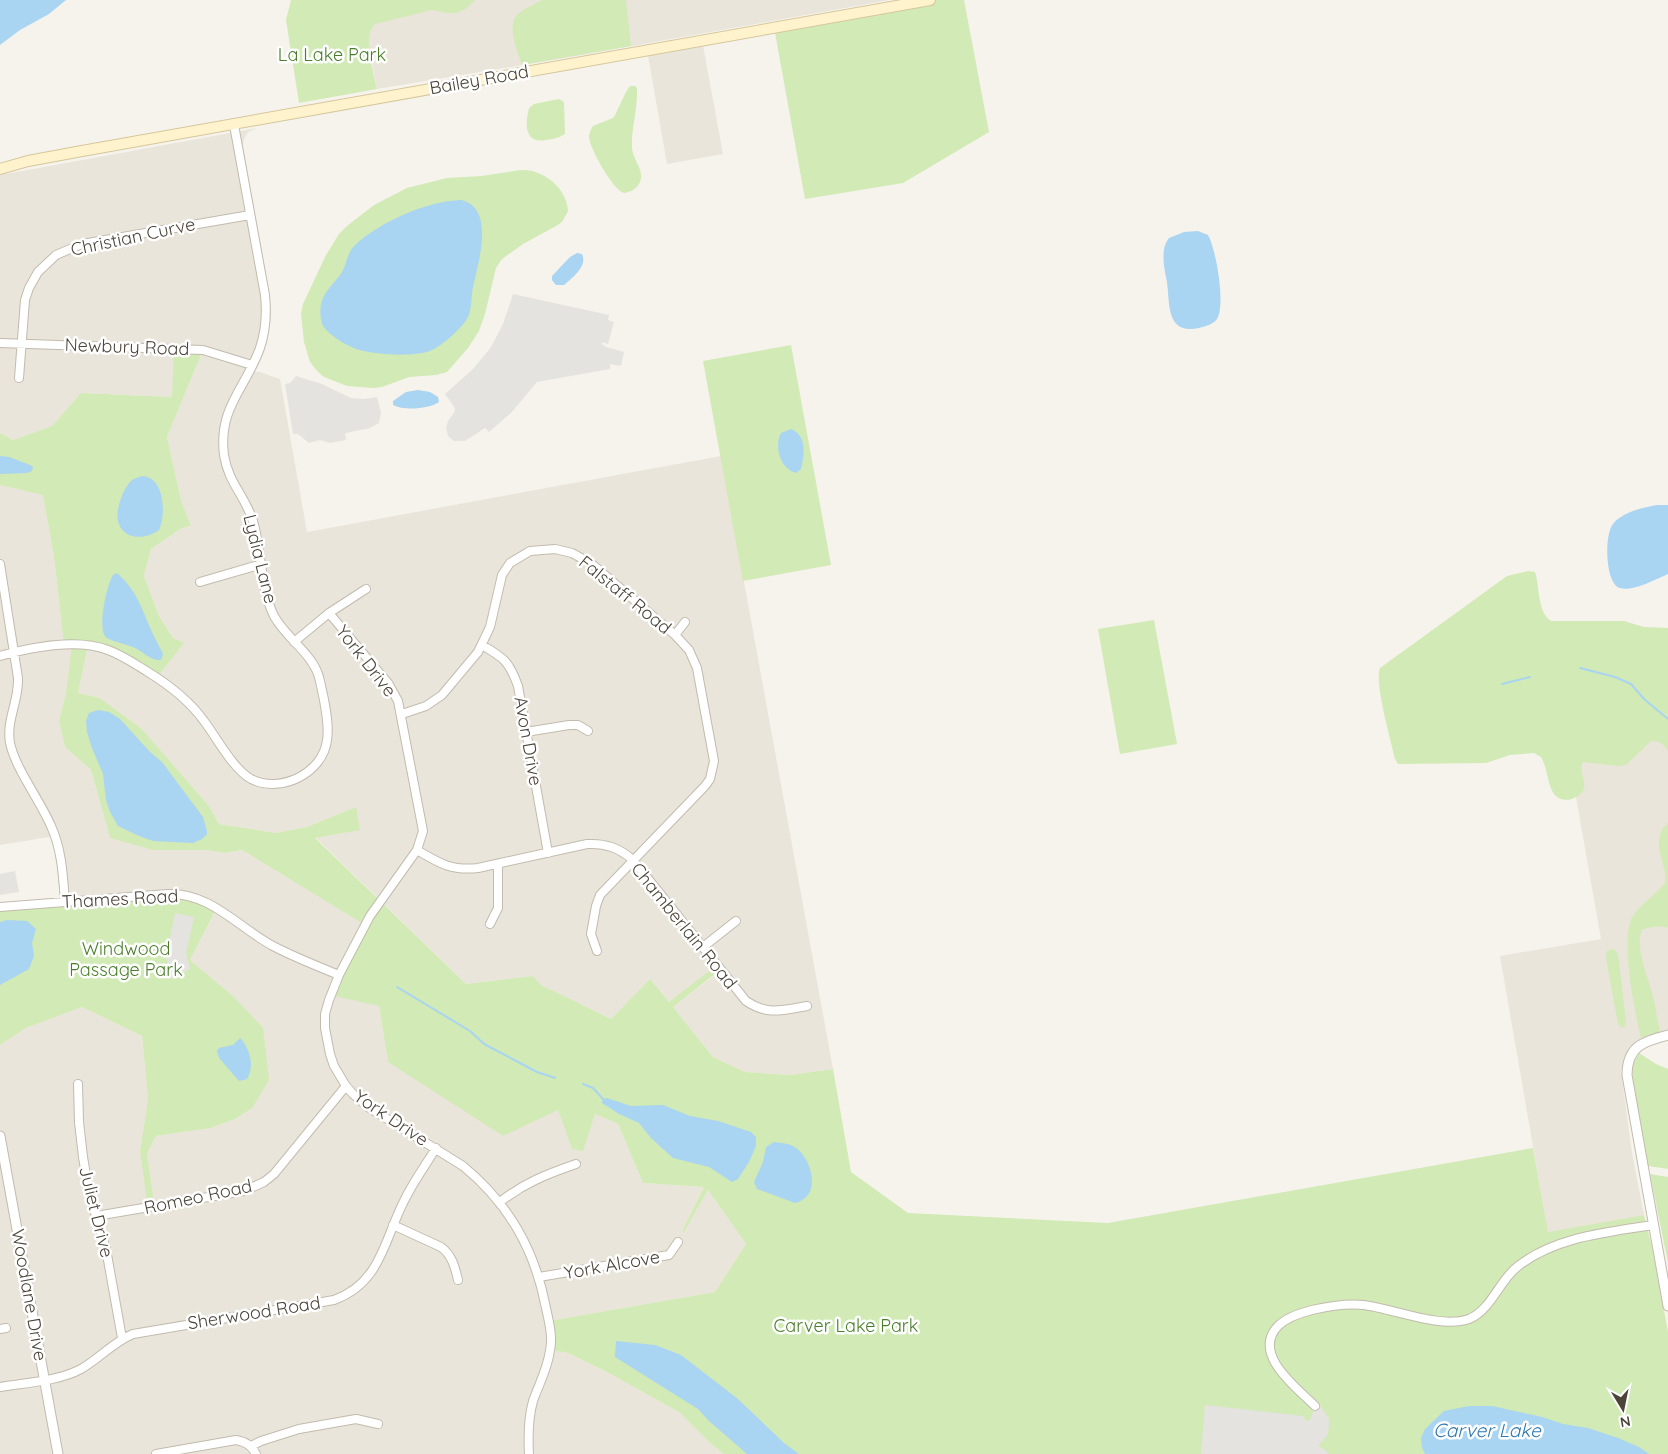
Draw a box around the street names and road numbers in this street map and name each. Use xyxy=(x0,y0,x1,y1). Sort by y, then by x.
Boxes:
street label: Bailey Road xyxy=(428,59,530,100)
street label: Christian Curve xyxy=(68,212,197,261)
street label: Newbury Road xyxy=(64,333,190,360)
street label: Lydia Lane xyxy=(238,512,283,606)
street label: Falstaff Road xyxy=(574,550,676,639)
street label: York Drive xyxy=(331,620,402,701)
street label: Avon Drive xyxy=(509,695,548,787)
street label: Chamberlain Road xyxy=(626,858,742,994)
street label: Thames Road xyxy=(61,884,179,913)
street label: York Drive xyxy=(350,1084,433,1151)
street label: Juliet Drive xyxy=(74,1164,119,1260)
street label: Romeo Road xyxy=(142,1174,254,1219)
street label: Woodlane Drive xyxy=(7,1227,52,1363)
street label: York Alcove xyxy=(562,1245,662,1284)
street label: Sherwood Road xyxy=(186,1291,322,1334)

